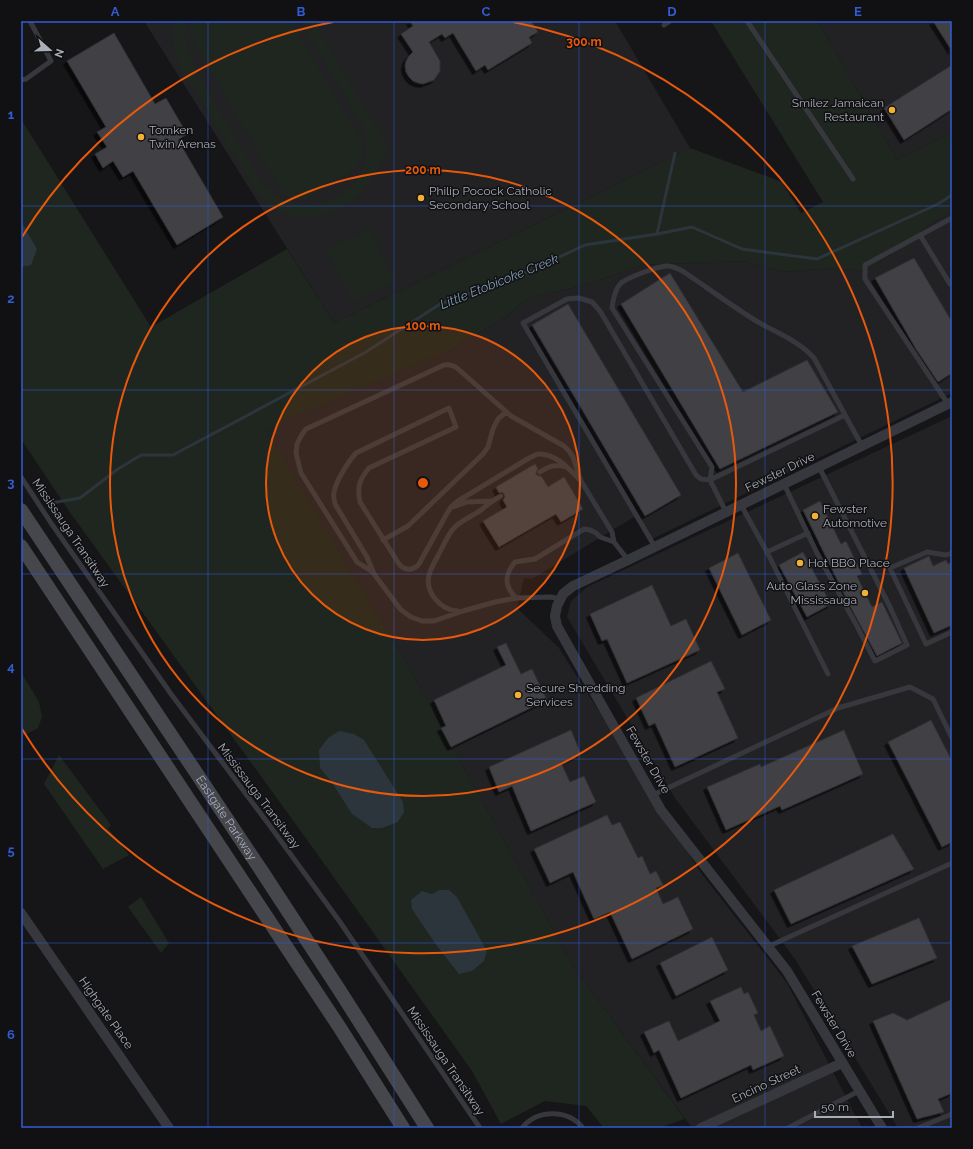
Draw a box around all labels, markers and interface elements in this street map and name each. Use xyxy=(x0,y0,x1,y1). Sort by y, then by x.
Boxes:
text: A xyxy=(111,4,120,19)
text: B xyxy=(297,4,306,19)
text: C xyxy=(482,4,491,19)
text: D xyxy=(667,4,677,19)
text: E xyxy=(854,4,862,19)
north arrow xyxy=(30,30,70,70)
text: 300 m xyxy=(566,35,602,49)
text: N xyxy=(51,47,66,59)
place label: Smilez Jamaican Restaurant xyxy=(792,96,884,124)
marker: Smilez Jamaican Restaurant xyxy=(887,105,897,115)
text: 1 xyxy=(8,107,15,122)
place label: Tomken Twin Arenas xyxy=(149,123,216,151)
marker: Tomken Twin Arenas xyxy=(136,132,146,142)
text: 200 m xyxy=(405,163,441,177)
place label: Philip Pocock Catholic Secondary School xyxy=(429,184,552,212)
marker: Philip Pocock Catholic Secondary School xyxy=(416,193,426,203)
water label: Little Etobicoke Creek xyxy=(438,251,561,312)
text: 2 xyxy=(7,291,15,306)
text: 100 m xyxy=(406,319,440,333)
street label: Fewster Drive xyxy=(743,449,817,495)
text: 3 xyxy=(7,475,15,490)
street label: Mississauga Transitway xyxy=(29,476,113,590)
centre of rings xyxy=(416,476,430,490)
place label: Fewster Automotive xyxy=(823,502,887,530)
marker: Fewster Automotive xyxy=(810,511,820,521)
place label: Hot BBQ Place xyxy=(808,556,890,570)
marker: Hot BBQ Place xyxy=(795,558,805,568)
place label: Auto Glass Zone Mississauga xyxy=(766,579,857,607)
marker: Auto Glass Zone Mississauga xyxy=(860,588,870,598)
text: 4 xyxy=(7,659,15,674)
place label: Secure Shredding Services xyxy=(526,681,625,709)
marker: Secure Shredding Services xyxy=(513,690,523,700)
street label: Fewster Drive xyxy=(623,724,673,796)
street label: Mississauga Transitway xyxy=(215,741,303,852)
street label: Eastgate Parkway xyxy=(193,773,260,863)
text: 5 xyxy=(7,843,15,858)
street label: Highgate Place xyxy=(76,974,136,1052)
street label: Fewster Drive xyxy=(809,988,859,1060)
street label: Mississauga Transitway xyxy=(404,1004,488,1118)
text: 6 xyxy=(7,1027,15,1042)
street label: Encino Street xyxy=(730,1062,802,1106)
scale bar xyxy=(815,1093,893,1119)
text: 50 m xyxy=(821,1100,849,1114)

